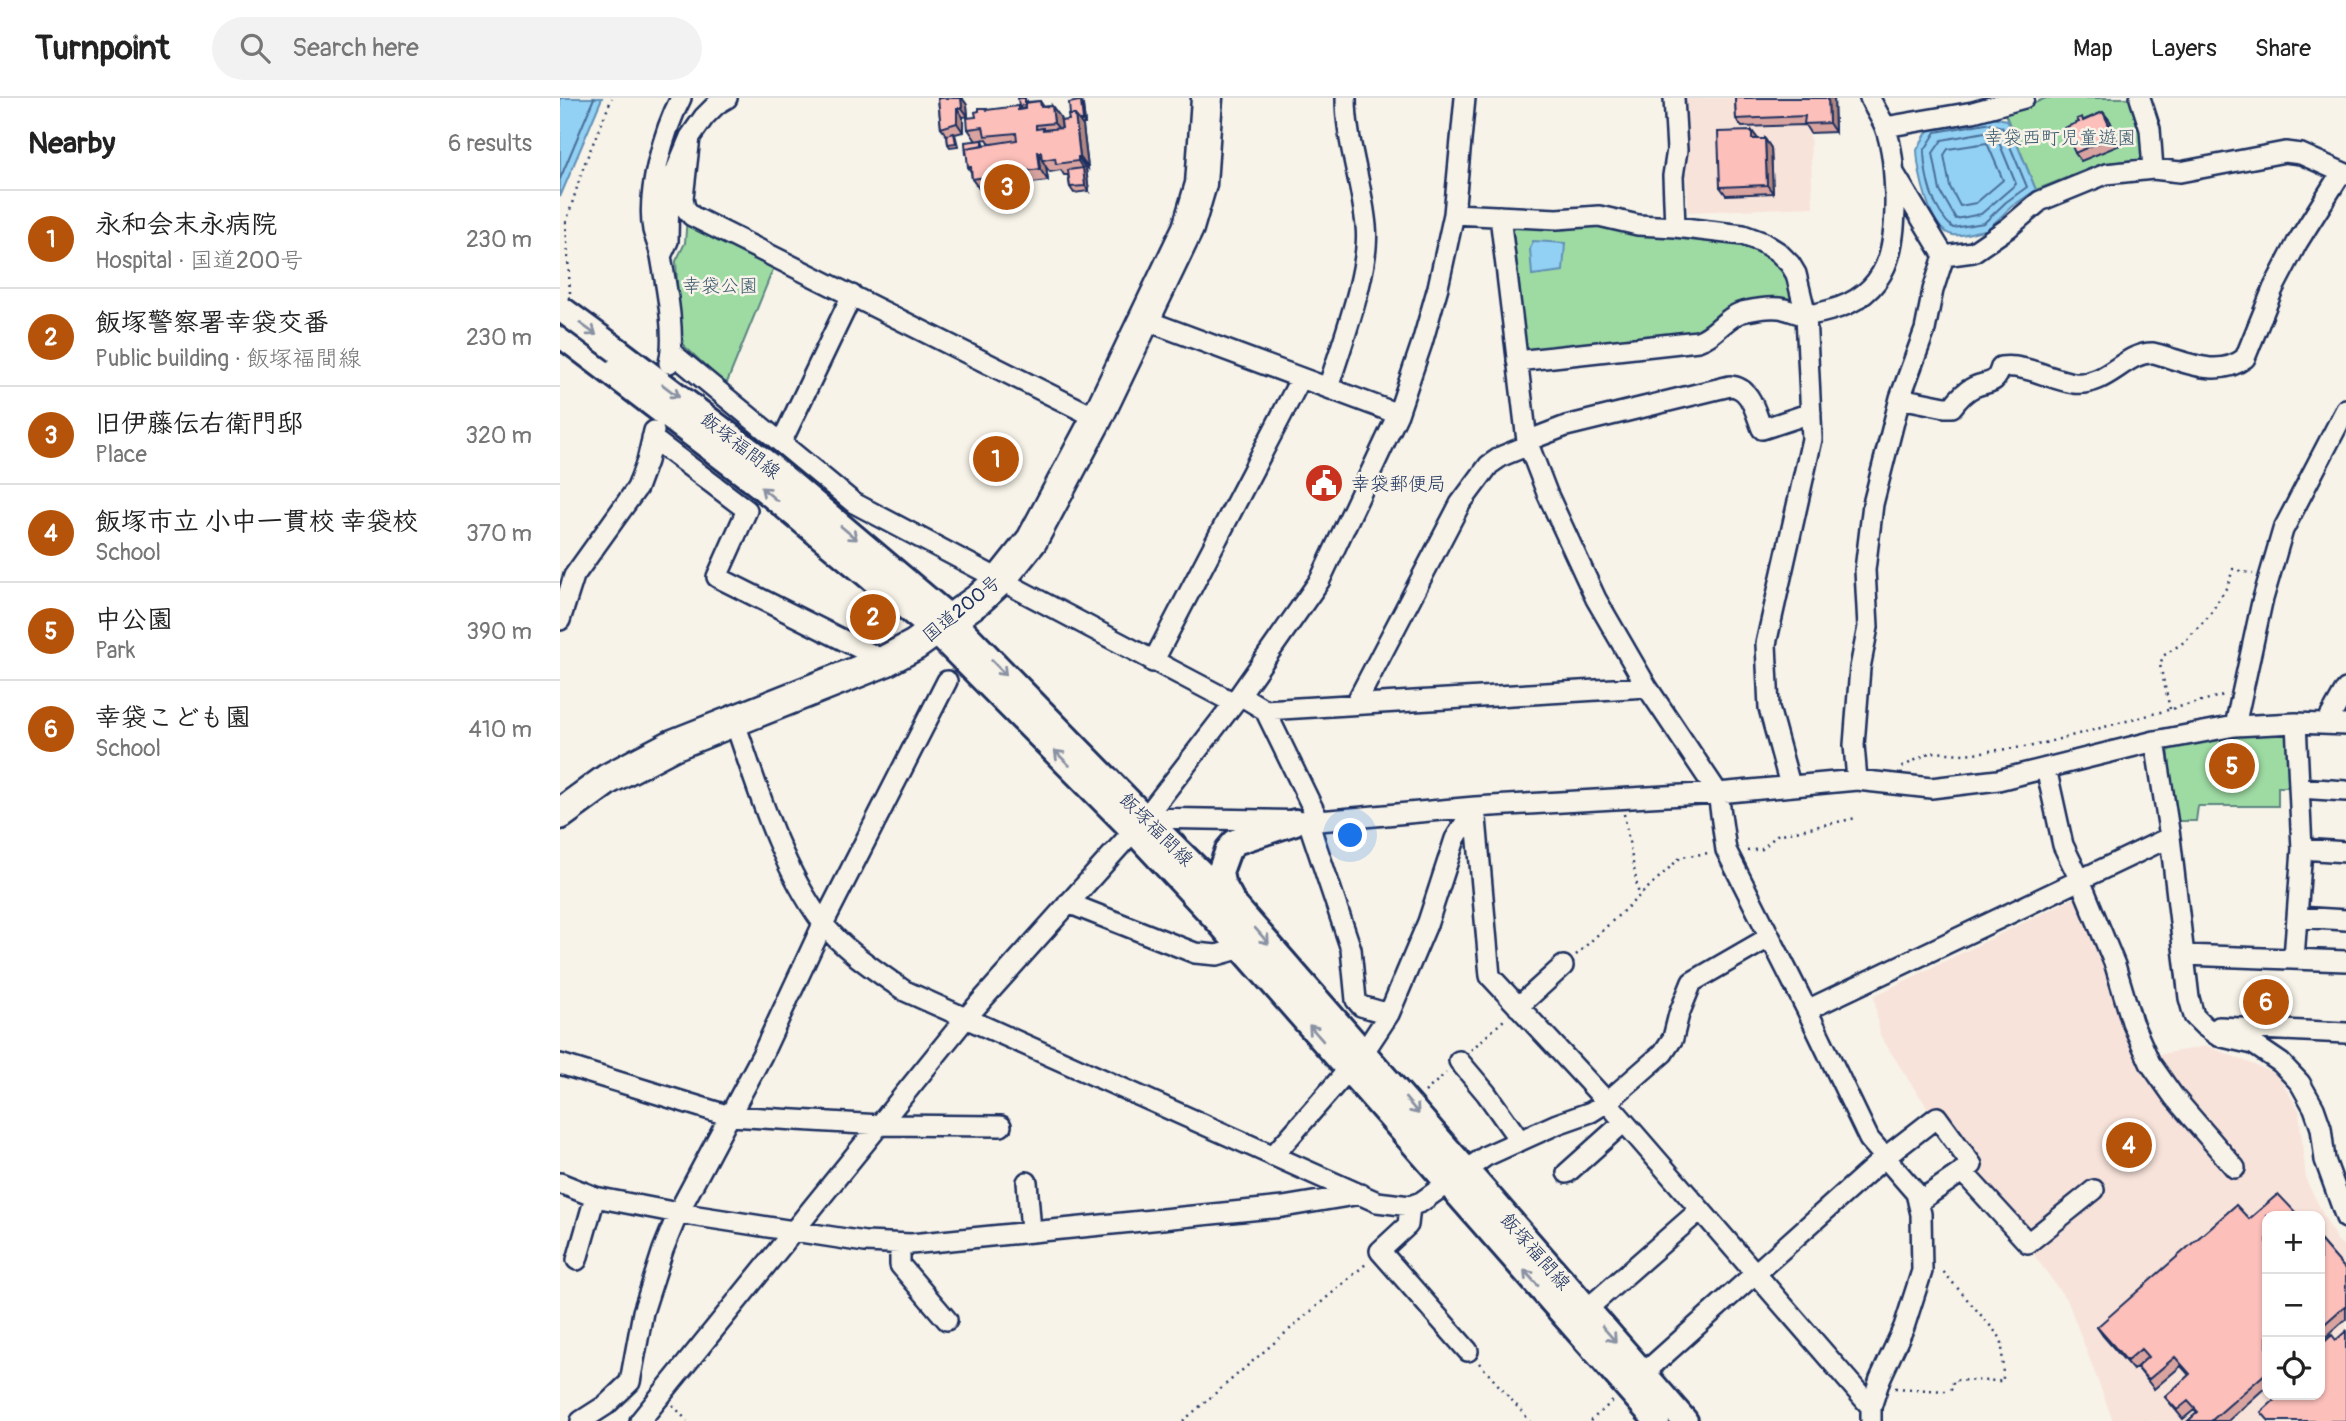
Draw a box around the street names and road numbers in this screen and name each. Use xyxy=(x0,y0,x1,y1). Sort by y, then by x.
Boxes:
street label: 飯塚福間線 xyxy=(696,407,785,484)
street label: 国道200号 xyxy=(918,570,1006,648)
street label: 飯塚福間線 xyxy=(1114,788,1198,872)
street label: 飯塚福間線 xyxy=(1495,1208,1575,1295)

